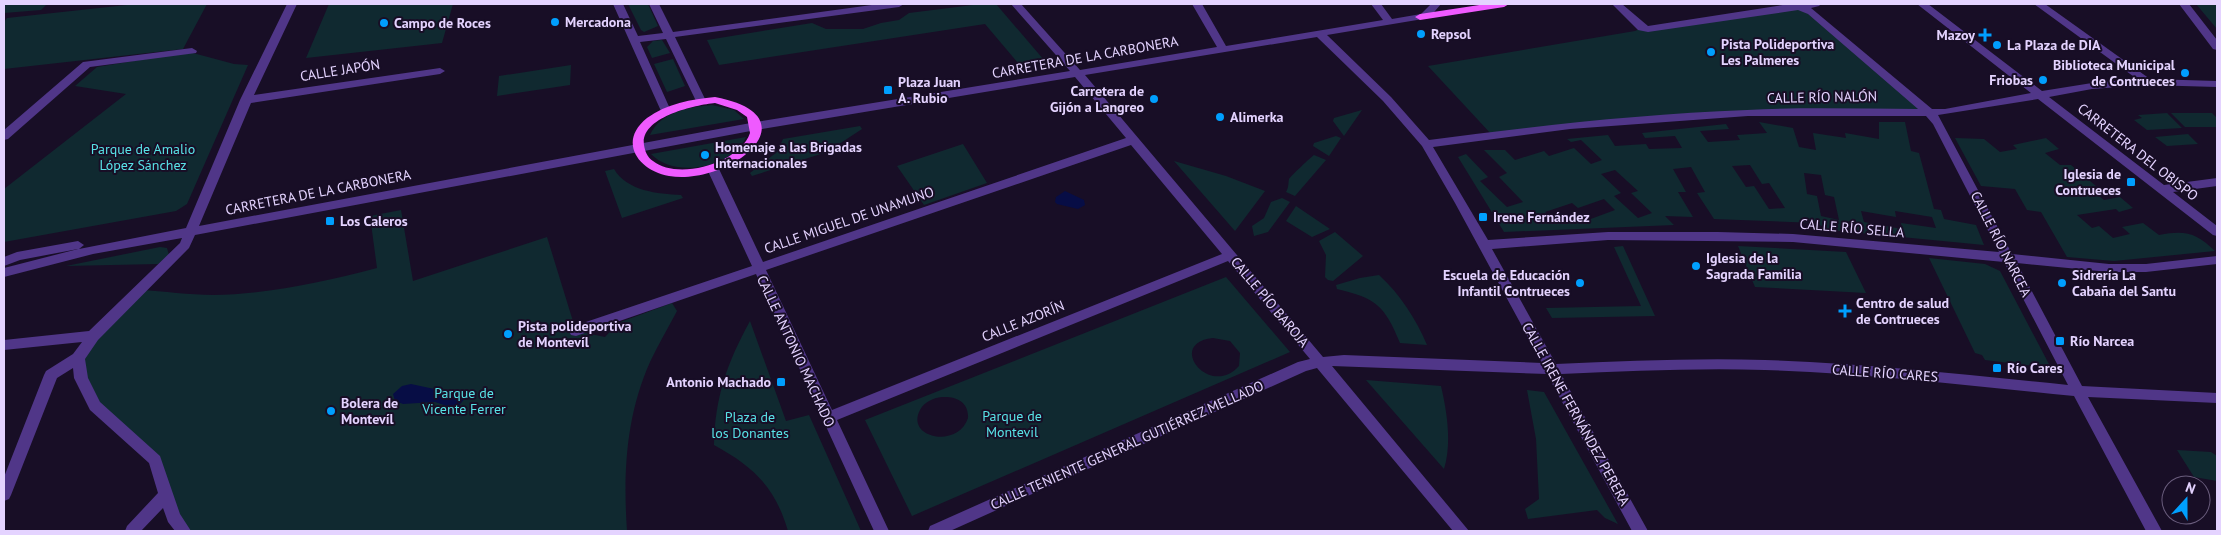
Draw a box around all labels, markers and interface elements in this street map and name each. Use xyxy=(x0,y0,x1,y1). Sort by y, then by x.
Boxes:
place label: Mercadona xyxy=(565,13,631,31)
place label: Campo de Roces xyxy=(394,14,491,32)
marker: Mercadona xyxy=(549,16,561,28)
marker: Campo de Roces xyxy=(378,17,390,29)
place label: Repsol xyxy=(1431,25,1472,43)
place label: Mazoy xyxy=(1937,26,1975,44)
marker: Repsol xyxy=(1415,28,1427,40)
marker: Mazoy xyxy=(1979,29,1991,41)
street label: CARRETERA DE LA CARBONERA xyxy=(991,32,1180,82)
place label: Pista Polideportiva Les Palmeres xyxy=(1721,35,1834,69)
place label: La Plaza de DIA xyxy=(2007,36,2101,54)
marker: La Plaza de DIA xyxy=(1991,39,2003,51)
marker: Pista Polideportiva Les Palmeres xyxy=(1705,46,1717,58)
street label: CALLE JAPÓN xyxy=(299,55,381,85)
place label: Biblioteca Municipal de Contrueces xyxy=(2053,56,2176,90)
marker: Biblioteca Municipal de Contrueces xyxy=(2179,67,2191,79)
place label: Friobas xyxy=(1989,71,2033,89)
place label: Plaza Juan A. Rubio xyxy=(898,73,961,107)
marker: Friobas xyxy=(2037,74,2049,86)
place label: Carretera de Gijón a Langreo xyxy=(1050,82,1144,116)
marker: Plaza Juan A. Rubio xyxy=(882,84,894,96)
street label: CALLE RÍO NALÓN xyxy=(1767,87,1877,107)
marker: Carretera de Gijón a Langreo xyxy=(1148,93,1160,105)
street label: CARRETERA DEL OBISPO xyxy=(2074,99,2202,205)
place label: Alimerka xyxy=(1230,108,1284,126)
marker: Alimerka xyxy=(1214,111,1226,123)
place label: Homenaje a las Brigadas Internacionales xyxy=(715,138,862,172)
park label: Parque de Amalio López Sánchez xyxy=(91,140,195,174)
marker: Homenaje a las Brigadas Internacionales xyxy=(699,149,711,161)
street label: CARRETERA DE LA CARBONERA xyxy=(224,165,413,219)
place label: Iglesia de Contrueces xyxy=(2055,165,2121,199)
marker: Iglesia de Contrueces xyxy=(2125,176,2137,188)
street label: CALLE MIGUEL DE UNAMUNO xyxy=(762,182,936,258)
street label: CALLE RÍO NARCEA xyxy=(1967,188,2036,301)
place label: Irene Fernández xyxy=(1493,208,1590,226)
marker: Irene Fernández xyxy=(1477,211,1489,223)
place label: Los Caleros xyxy=(340,212,408,230)
street label: CALLE RÍO SELLA xyxy=(1799,214,1906,242)
marker: Los Caleros xyxy=(324,215,336,227)
place label: Iglesia de la Sagrada Familia xyxy=(1706,249,1802,283)
street label: CALLE PÍO BAROJA xyxy=(1227,253,1314,352)
marker: Iglesia de la Sagrada Familia xyxy=(1690,260,1702,272)
place label: Escuela de Educación Infantil Contrueces xyxy=(1443,266,1570,300)
place label: Sidrería La Cabaña del Santu xyxy=(2072,266,2176,300)
street label: CALLE ANTONIO MACHADO xyxy=(753,272,839,430)
marker: Escuela de Educación Infantil Contrueces xyxy=(1574,277,1586,289)
marker: Sidrería La Cabaña del Santu xyxy=(2056,277,2068,289)
place label: Centro de salud de Contrueces xyxy=(1856,294,1949,328)
street label: CALLE AZORÍN xyxy=(979,296,1067,346)
marker: Centro de salud de Contrueces xyxy=(1838,304,1852,318)
place label: Pista polideportiva de Montevíl xyxy=(518,317,631,351)
street label: CALLE IRENE FERNÁNDEZ PERERA xyxy=(1518,319,1634,510)
marker: Pista polideportiva de Montevíl xyxy=(502,328,514,340)
place label: Río Narcea xyxy=(2070,332,2134,350)
marker: Río Narcea xyxy=(2054,335,2066,347)
place label: Río Cares xyxy=(2007,359,2063,377)
street label: CALLE RÍO CARES xyxy=(1831,360,1939,386)
marker: Río Cares xyxy=(1991,362,2003,374)
place label: Antonio Machado xyxy=(666,373,771,391)
marker: Antonio Machado xyxy=(775,376,787,388)
street label: CALLE TENIENTE GENERAL GUTIÉRREZ MELLADO xyxy=(988,376,1266,514)
park label: Parque de Vicente Ferrer xyxy=(421,384,506,418)
place label: Bolera de Montevíl xyxy=(341,394,398,428)
marker: Bolera de Montevíl xyxy=(325,405,337,417)
park label: Parque de Montevil xyxy=(982,407,1042,441)
park label: Plaza de los Donantes xyxy=(711,408,789,442)
north arrow xyxy=(2161,475,2211,525)
text: N xyxy=(2183,478,2198,498)

